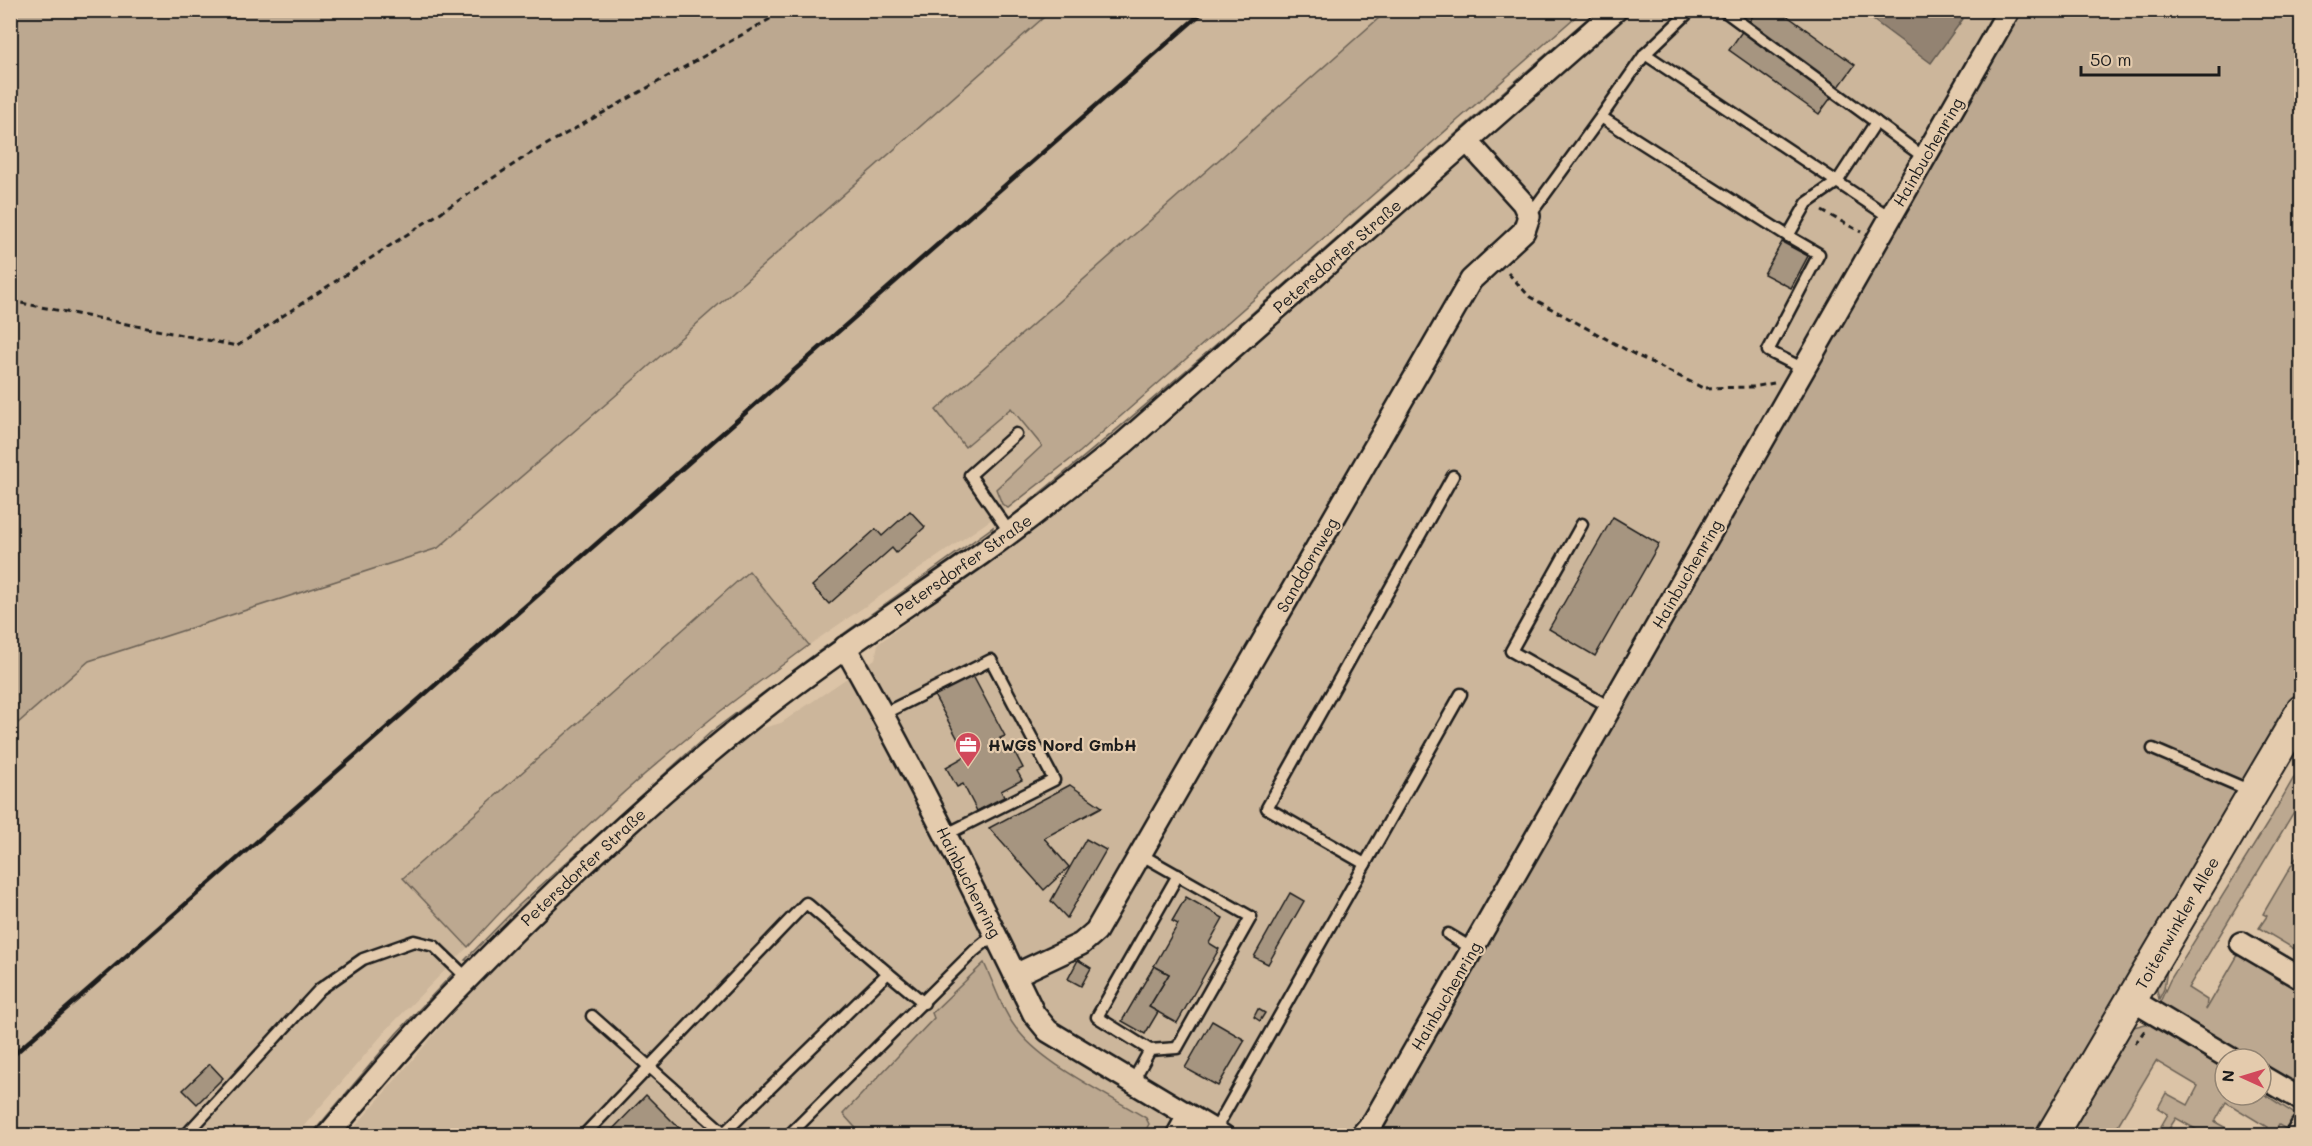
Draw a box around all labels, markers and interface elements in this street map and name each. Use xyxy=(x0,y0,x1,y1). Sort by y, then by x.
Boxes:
scale bar xyxy=(2081,39,2219,77)
text: 50 m xyxy=(2090,47,2132,71)
street label: Hainbuchenring xyxy=(1888,94,1967,210)
street label: Petersdorfer Straße xyxy=(1268,194,1405,317)
street label: Petersdorfer Straße xyxy=(890,509,1036,620)
street label: Sanddornweg xyxy=(1271,514,1342,616)
street label: Hainbuchenring xyxy=(1647,516,1726,632)
office icon: HWGS Nord GmbH xyxy=(953,730,983,768)
place label: HWGS Nord GmbH xyxy=(988,734,1137,755)
street label: Petersdorfer Straße xyxy=(516,803,650,930)
street label: Hainbuchenring xyxy=(932,822,1007,941)
street label: Toitenwinkler Allee xyxy=(2130,853,2223,993)
street label: Hainbuchenring xyxy=(1406,938,1485,1054)
north arrow xyxy=(2213,1047,2273,1107)
text: N xyxy=(2217,1069,2238,1083)

